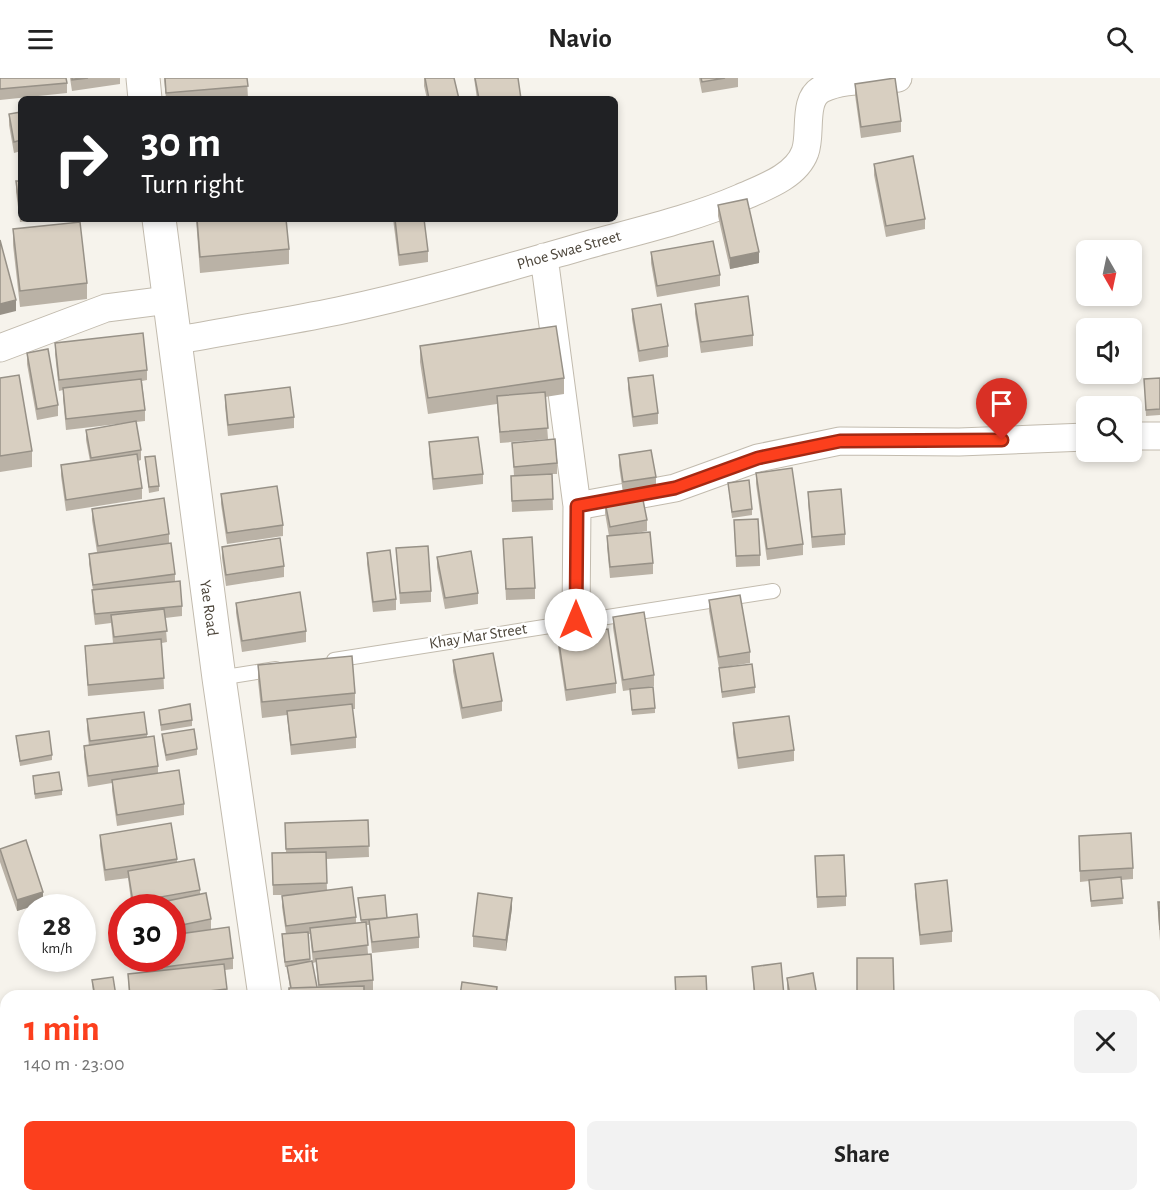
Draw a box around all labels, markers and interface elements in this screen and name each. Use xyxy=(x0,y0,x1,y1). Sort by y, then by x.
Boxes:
icon: menu xyxy=(24,23,57,56)
icon: search xyxy=(1103,23,1136,56)
text: Navio xyxy=(548,25,612,52)
icon: right xyxy=(42,120,120,198)
text: 30 m xyxy=(141,122,221,164)
text: Turn right xyxy=(141,171,244,198)
street label: Phoe Swae Street xyxy=(515,228,623,272)
north arrow xyxy=(1076,240,1142,306)
map controls xyxy=(1076,240,1142,462)
button: sound xyxy=(1076,318,1142,384)
pin xyxy=(976,378,1027,440)
icon: arrive xyxy=(985,387,1018,420)
button: search xyxy=(1076,396,1142,462)
street label: Yae Road xyxy=(197,579,221,637)
position arrow xyxy=(544,588,608,652)
street label: Khay Mar Street xyxy=(428,620,528,653)
speed limit sign: 30 xyxy=(108,894,186,972)
text: 28 xyxy=(43,911,71,941)
text: km/h xyxy=(42,941,72,956)
button: close xyxy=(1074,1010,1137,1073)
text: 1 min xyxy=(24,1011,100,1047)
text: 140 m · 23:00 xyxy=(24,1054,125,1074)
button: Exit xyxy=(24,1121,575,1190)
button: Share xyxy=(587,1121,1137,1190)

